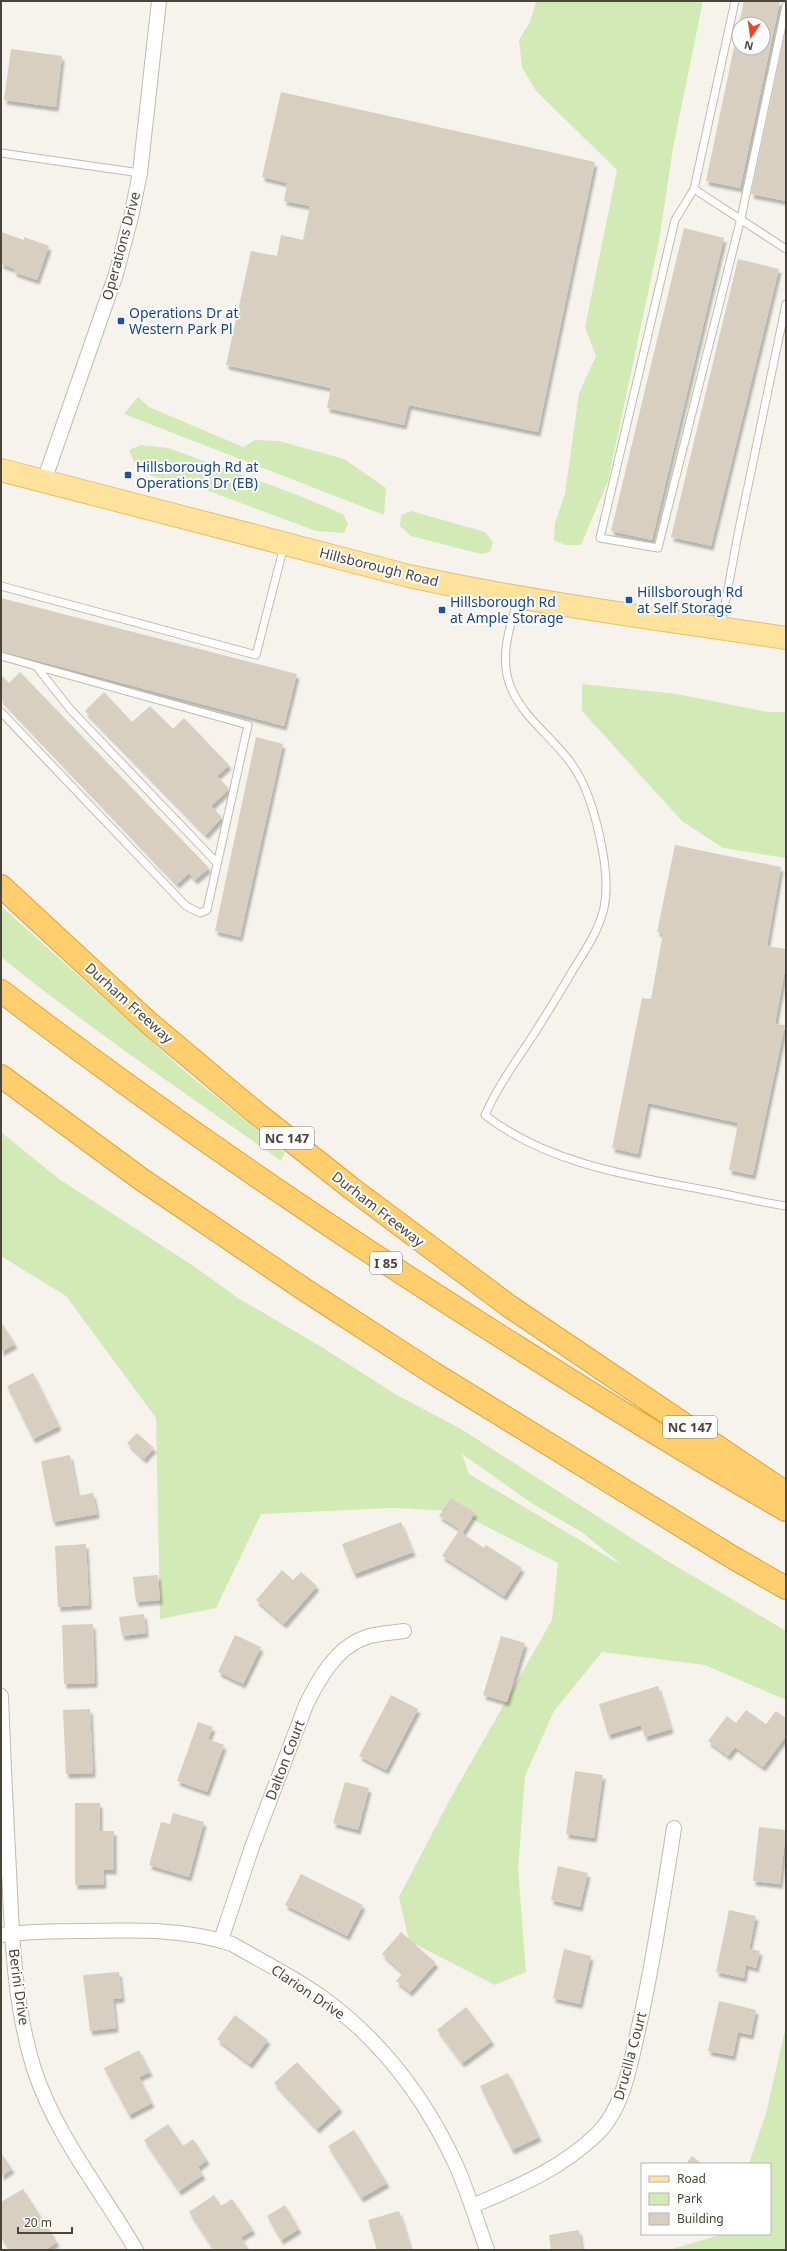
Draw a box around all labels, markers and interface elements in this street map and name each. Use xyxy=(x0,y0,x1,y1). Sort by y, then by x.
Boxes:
north arrow xyxy=(731,16,771,56)
text: N xyxy=(743,38,755,55)
street label: Operations Drive xyxy=(97,189,144,302)
place label: Operations Dr at Western Park Pl xyxy=(129,303,238,338)
marker: Operations Dr at Western Park Pl xyxy=(116,316,126,326)
place label: Hillsborough Rd at Operations Dr (EB) xyxy=(136,457,258,492)
marker: Hillsborough Rd at Operations Dr (EB) xyxy=(123,470,133,480)
street label: Hillsborough Road xyxy=(318,543,441,591)
place label: Hillsborough Rd at Self Storage xyxy=(637,582,743,617)
place label: Hillsborough Rd at Ample Storage xyxy=(450,592,564,627)
marker: Hillsborough Rd at Self Storage xyxy=(624,595,634,605)
marker: Hillsborough Rd at Ample Storage xyxy=(437,605,447,615)
street label: Durham Freeway xyxy=(81,958,178,1048)
road number: NC 147 xyxy=(260,1127,314,1149)
street label: Durham Freeway xyxy=(328,1167,429,1251)
road number: I 85 xyxy=(370,1252,402,1274)
road number: NC 147 xyxy=(663,1416,717,1438)
street label: Dalton Court xyxy=(261,1717,309,1803)
street label: Berini Drive xyxy=(5,1948,34,2026)
street label: Clarion Drive xyxy=(268,1960,349,2023)
street label: Drucilla Court xyxy=(609,2010,650,2102)
legend xyxy=(641,2163,771,2235)
text: Road xyxy=(677,2170,706,2187)
text: Park xyxy=(677,2190,703,2207)
scale bar xyxy=(18,2209,72,2235)
text: Building xyxy=(677,2210,724,2227)
text: 20 m xyxy=(24,2214,52,2231)

